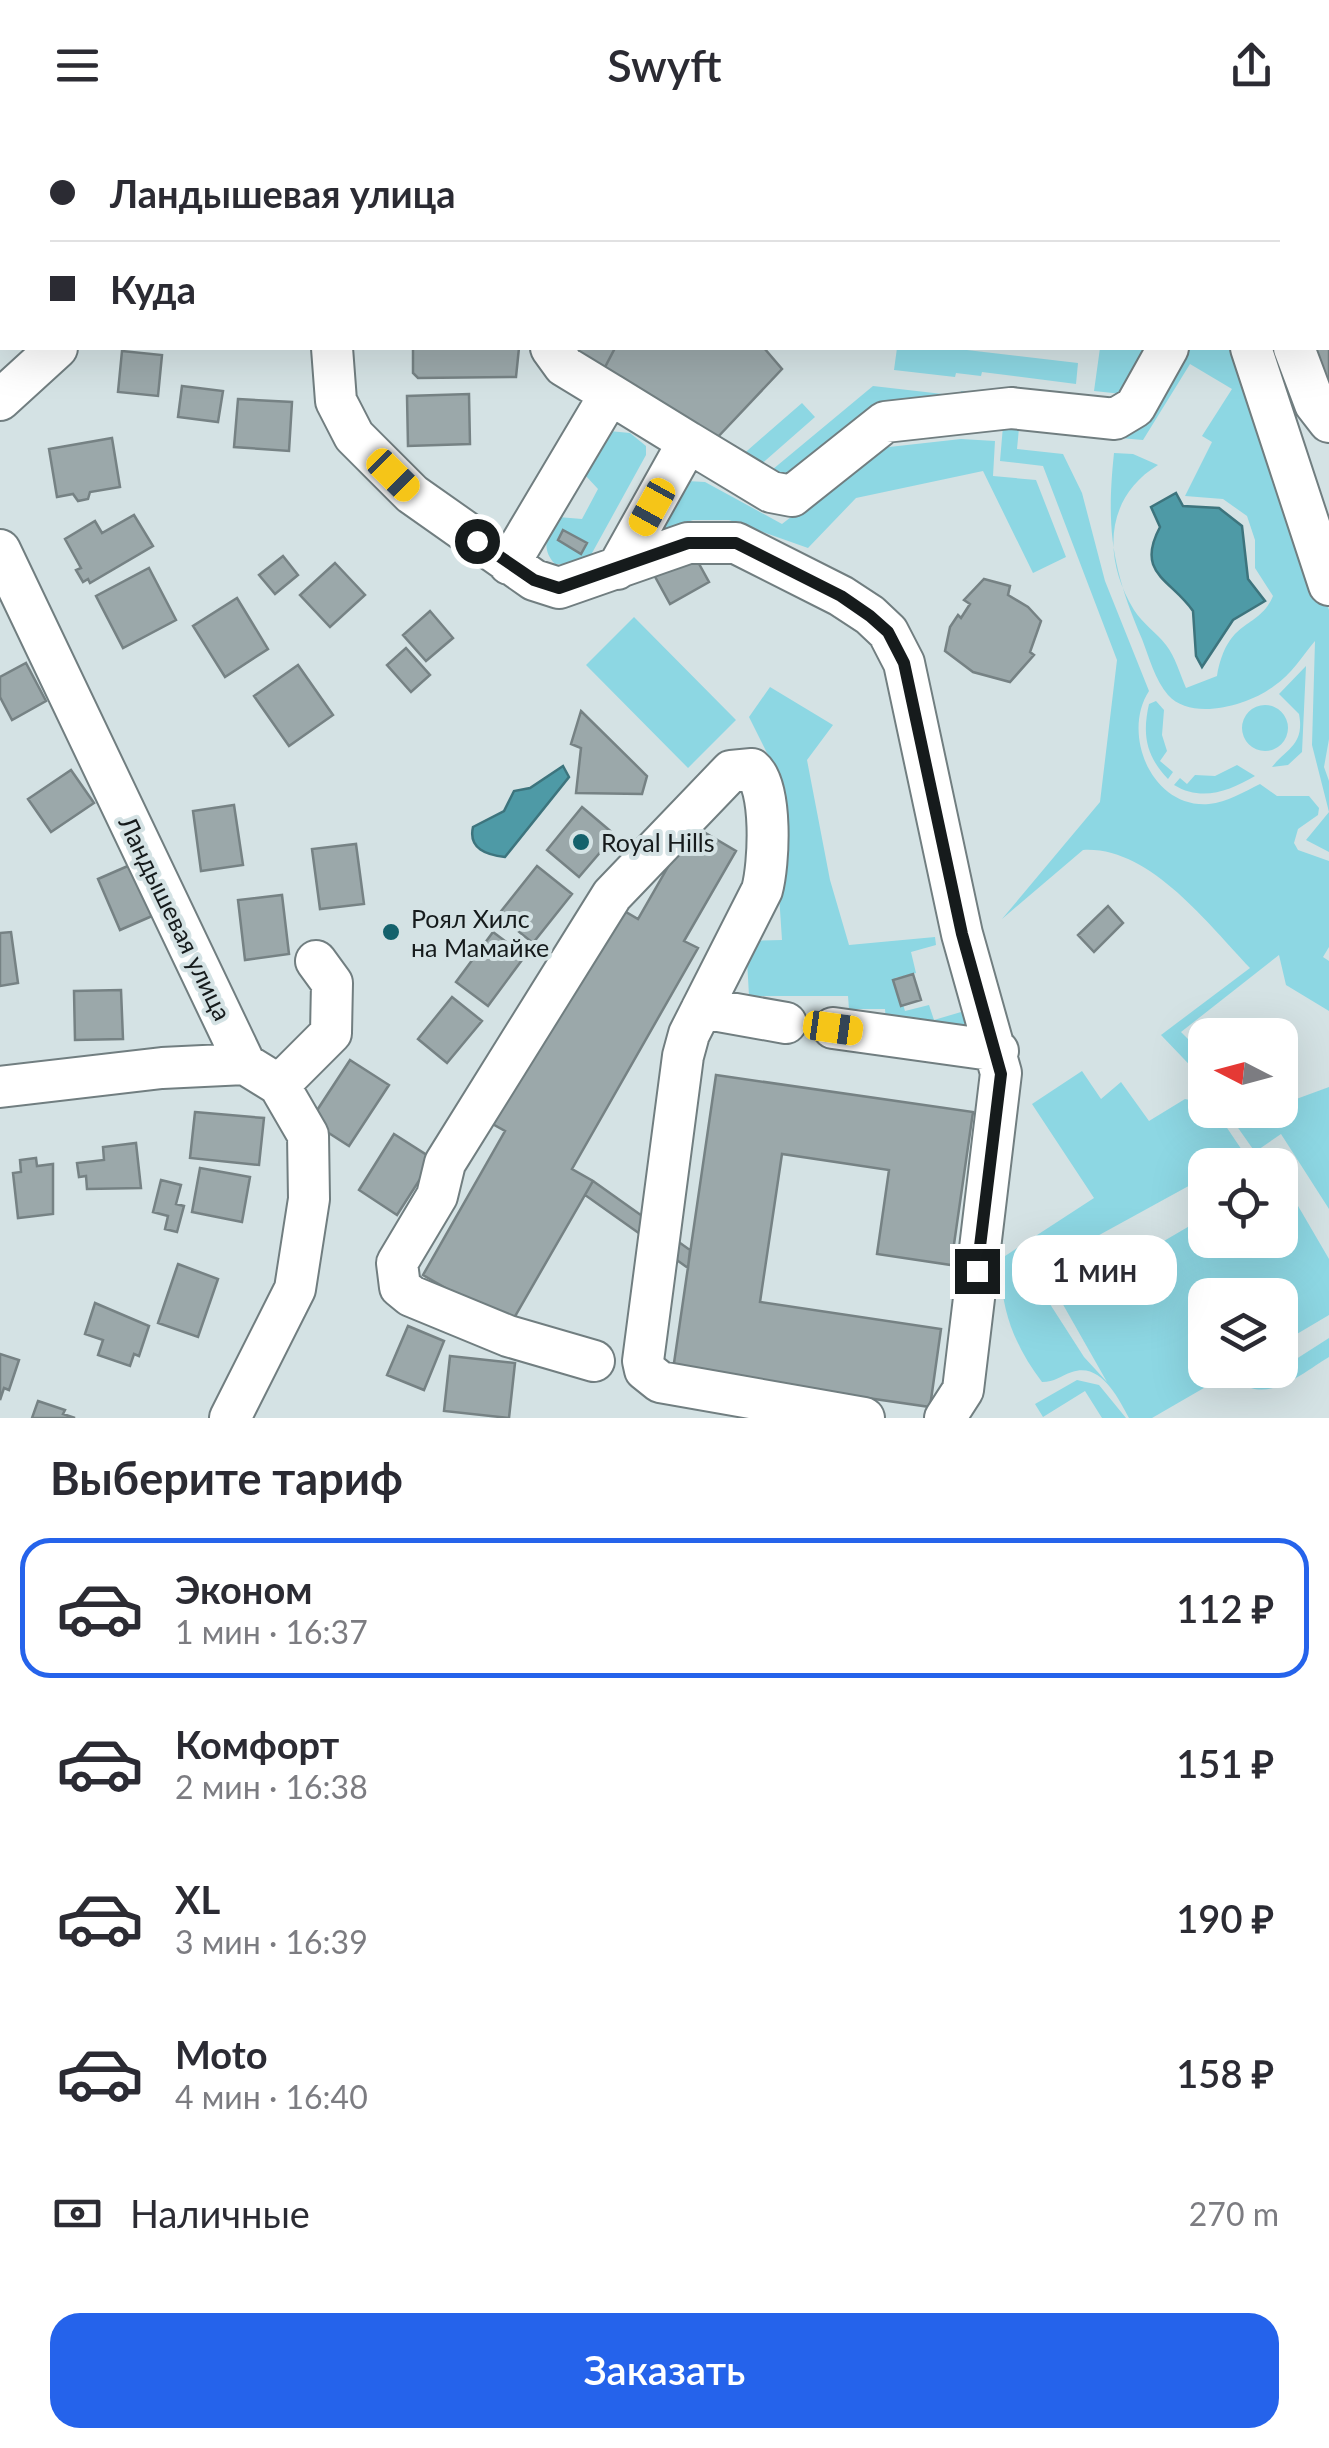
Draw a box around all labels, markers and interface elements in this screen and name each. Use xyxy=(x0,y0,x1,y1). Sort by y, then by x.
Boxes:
icon: menu xyxy=(50,38,105,93)
text: Swyft xyxy=(607,38,722,92)
icon: share xyxy=(1224,38,1279,93)
text: Ландышевая улица xyxy=(110,170,456,216)
text: Куда xyxy=(110,266,196,312)
car xyxy=(361,443,425,507)
car xyxy=(624,473,680,541)
route start xyxy=(455,519,500,564)
street label: Ландышевая улица xyxy=(113,810,238,1025)
place label: Royal Hills xyxy=(601,827,715,857)
marker: Royal Hills xyxy=(570,831,592,853)
place label: Роял Хилс на Мамайке xyxy=(411,903,549,962)
marker: Роял Хилс на Мамайке xyxy=(380,921,402,943)
car xyxy=(801,1009,865,1047)
north arrow xyxy=(1188,1018,1298,1128)
map controls xyxy=(1188,1018,1298,1388)
button: locate xyxy=(1188,1148,1298,1258)
callout: 1 мин xyxy=(1012,1236,1177,1306)
route end xyxy=(955,1249,1000,1294)
text: 1 мин xyxy=(1052,1250,1137,1289)
button: layers xyxy=(1188,1278,1298,1388)
text: Выберите тариф xyxy=(50,1451,403,1505)
icon: car xyxy=(55,1563,145,1653)
text: Эконом xyxy=(175,1566,313,1612)
text: 112 ₽ xyxy=(1176,1585,1274,1631)
text: 1 мин · 16:37 xyxy=(175,1612,368,1651)
icon: car xyxy=(55,1718,145,1808)
text: Комфорт xyxy=(175,1721,339,1767)
text: 151 ₽ xyxy=(1176,1740,1274,1786)
text: 2 мин · 16:38 xyxy=(175,1767,368,1806)
icon: car xyxy=(55,1873,145,1963)
text: XL xyxy=(175,1876,220,1922)
text: 190 ₽ xyxy=(1176,1895,1274,1941)
text: 3 мин · 16:39 xyxy=(175,1922,368,1961)
icon: car xyxy=(55,2028,145,2118)
text: Moto xyxy=(175,2031,268,2077)
text: 158 ₽ xyxy=(1176,2050,1274,2096)
text: 4 мин · 16:40 xyxy=(175,2077,368,2116)
icon: cash xyxy=(50,2186,105,2241)
text: Наличные xyxy=(130,2190,310,2236)
text: 270 m xyxy=(1189,2194,1279,2233)
button: Заказать xyxy=(50,2313,1279,2428)

